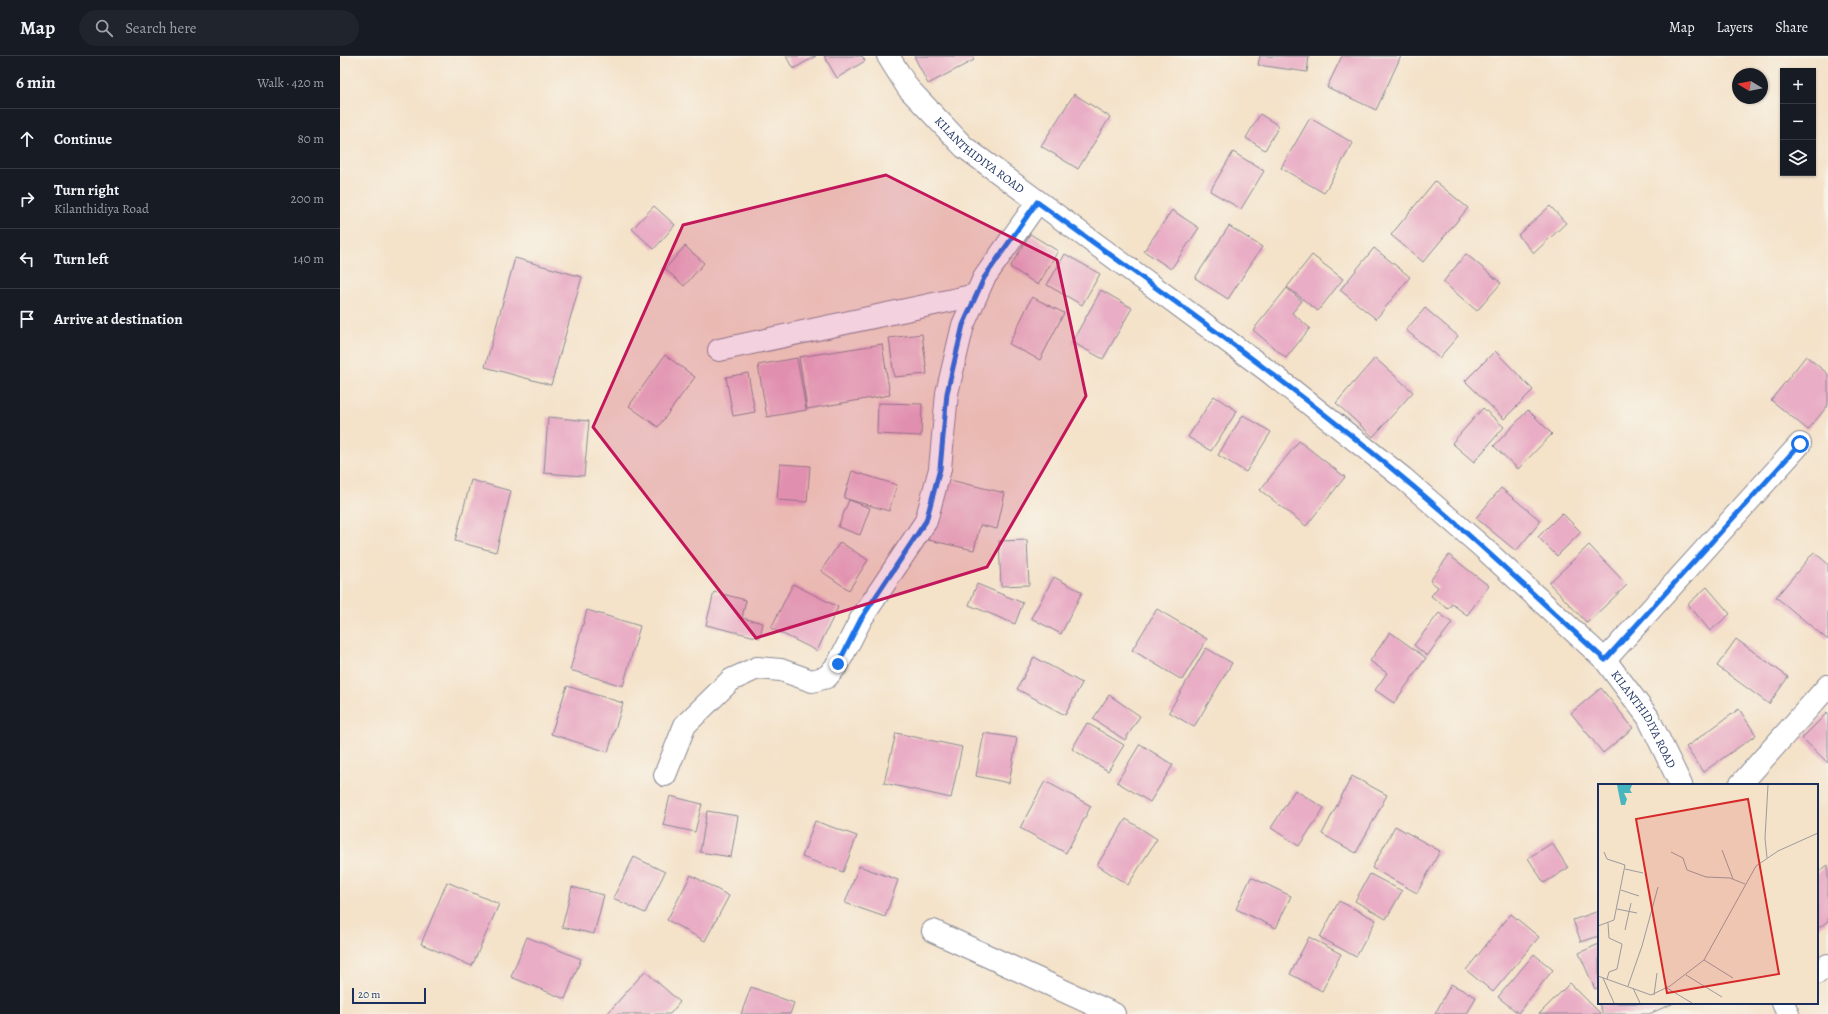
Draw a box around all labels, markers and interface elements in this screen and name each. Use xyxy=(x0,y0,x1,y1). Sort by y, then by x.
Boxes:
search box xyxy=(79,10,359,46)
text: Map xyxy=(20,15,55,41)
icon: search xyxy=(93,17,115,39)
text: Search here xyxy=(125,18,197,38)
text: Map xyxy=(1669,18,1695,37)
text: Layers xyxy=(1717,18,1753,37)
text: Share xyxy=(1775,18,1808,37)
north arrow xyxy=(1732,68,1768,104)
map controls xyxy=(1780,68,1816,176)
button: + xyxy=(1780,68,1816,104)
text: 6 min xyxy=(16,71,56,94)
text: Walk · 420 m xyxy=(257,74,324,91)
button: − xyxy=(1780,104,1816,140)
street label: KILANTHIDIYA ROAD xyxy=(931,113,1028,197)
icon: ahead xyxy=(16,128,38,150)
text: Continue xyxy=(54,129,112,149)
text: 80 m xyxy=(297,130,324,147)
button: layers xyxy=(1780,140,1816,176)
text: Turn right xyxy=(54,180,119,200)
icon: right xyxy=(16,188,38,210)
text: 200 m xyxy=(291,190,324,207)
text: Kilanthidiya Road xyxy=(54,200,149,217)
icon: left xyxy=(16,248,38,270)
text: Turn left xyxy=(54,249,109,269)
text: 140 m xyxy=(293,250,324,267)
icon: arrive xyxy=(16,308,38,330)
text: Arrive at destination xyxy=(54,309,183,329)
route start xyxy=(1791,435,1809,453)
route end xyxy=(829,655,847,673)
street label: KILANTHIDIYA ROAD xyxy=(1608,667,1680,771)
inset map xyxy=(1598,784,1818,1004)
scale bar xyxy=(352,986,426,1005)
text: 20 m xyxy=(358,987,380,1002)

